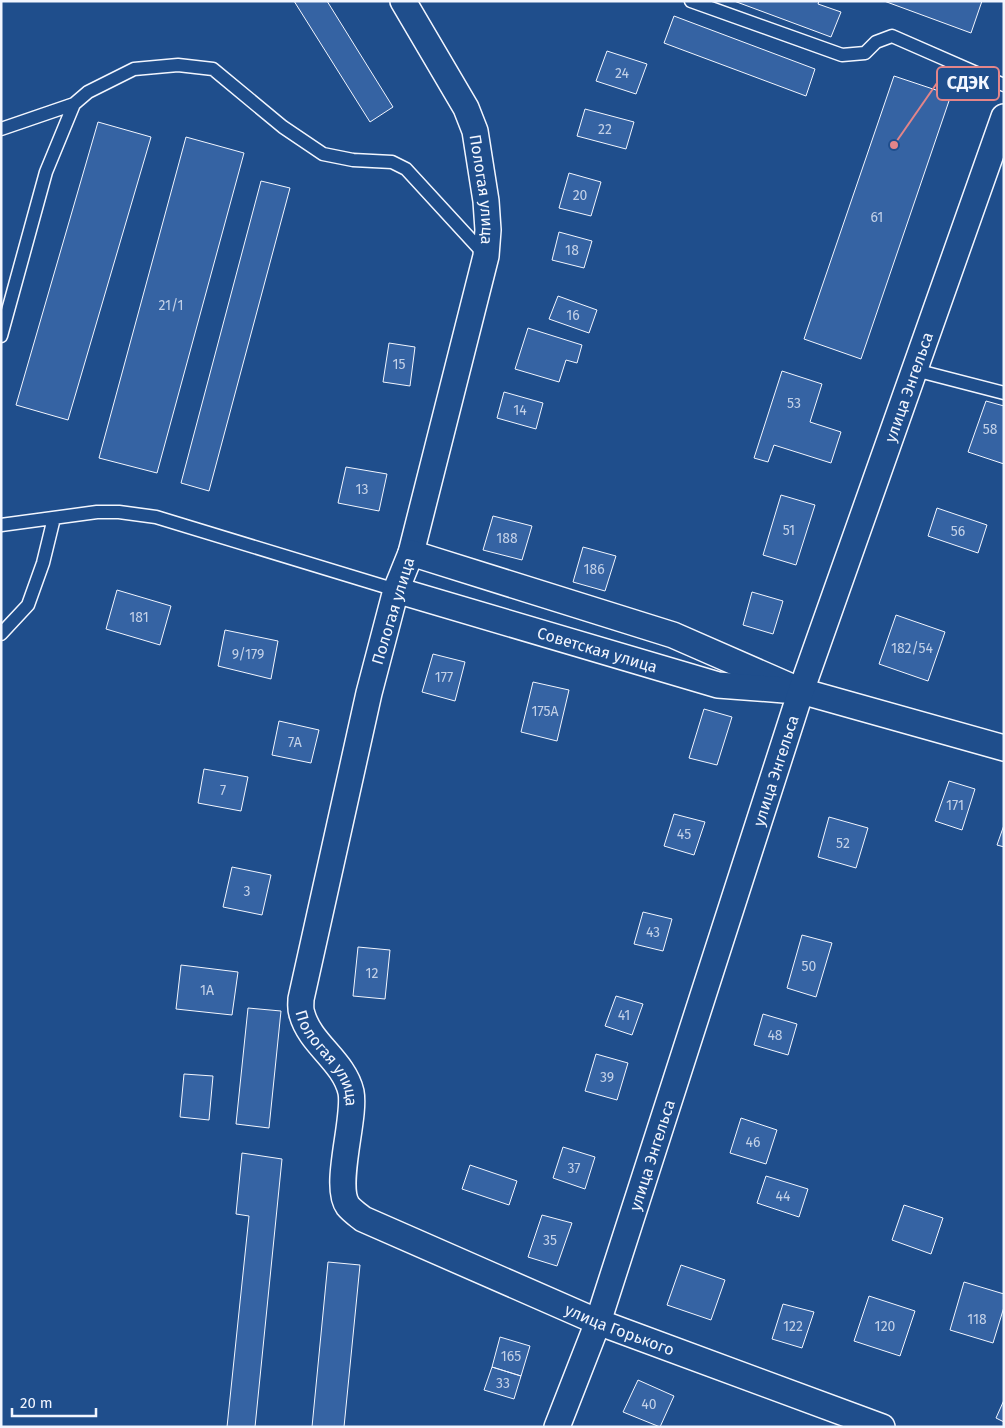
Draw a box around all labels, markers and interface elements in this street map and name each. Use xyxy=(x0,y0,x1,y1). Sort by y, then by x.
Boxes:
house number: 24 xyxy=(615,65,630,82)
callout: СДЭК xyxy=(937,67,999,100)
text: СДЭК xyxy=(947,72,990,94)
house number: 22 xyxy=(598,121,612,138)
street label: Пологая улица xyxy=(466,133,498,246)
house number: 20 xyxy=(573,187,588,204)
house number: 61 xyxy=(871,209,883,226)
house number: 18 xyxy=(565,242,579,259)
house number: 21/1 xyxy=(158,297,184,314)
house number: 16 xyxy=(566,307,580,324)
street label: улица Энгельса xyxy=(880,329,937,445)
house number: 15 xyxy=(392,356,406,373)
house number: 53 xyxy=(787,395,801,412)
house number: 14 xyxy=(513,402,527,419)
house number: 58 xyxy=(983,421,998,438)
house number: 13 xyxy=(355,481,369,498)
house number: 51 xyxy=(783,522,795,539)
house number: 56 xyxy=(951,523,965,540)
house number: 188 xyxy=(496,530,518,547)
street label: Пологая улица xyxy=(368,555,418,667)
house number: 186 xyxy=(583,561,605,578)
house number: 181 xyxy=(129,609,149,626)
street label: Советская улица xyxy=(535,623,660,676)
house number: 182/54 xyxy=(891,640,934,657)
house number: 9/179 xyxy=(232,646,264,663)
house number: 177 xyxy=(435,669,453,686)
house number: 175А xyxy=(531,703,559,720)
street label: улица Энгельса xyxy=(749,713,802,829)
house number: 7А xyxy=(288,734,302,751)
house number: 7 xyxy=(220,782,226,799)
house number: 171 xyxy=(946,797,964,814)
house number: 45 xyxy=(677,826,691,843)
house number: 52 xyxy=(836,835,850,852)
house number: 3 xyxy=(244,883,251,900)
house number: 43 xyxy=(646,924,660,941)
house number: 50 xyxy=(802,958,817,975)
house number: 12 xyxy=(366,965,379,982)
house number: 1А xyxy=(200,982,214,999)
house number: 41 xyxy=(618,1007,630,1024)
street label: Пологая улица xyxy=(292,1008,361,1106)
house number: 48 xyxy=(767,1027,783,1044)
house number: 39 xyxy=(600,1069,614,1086)
street label: улица Энгельса xyxy=(625,1097,678,1213)
house number: 46 xyxy=(746,1134,760,1151)
house number: 37 xyxy=(567,1160,581,1177)
house number: 44 xyxy=(776,1188,791,1205)
house number: 35 xyxy=(543,1232,557,1249)
street label: улица Горького xyxy=(562,1299,677,1359)
house number: 118 xyxy=(967,1311,987,1328)
house number: 122 xyxy=(783,1318,803,1335)
house number: 120 xyxy=(875,1318,896,1335)
house number: 165 xyxy=(501,1348,521,1365)
house number: 33 xyxy=(496,1375,510,1392)
scale bar xyxy=(12,1386,96,1418)
text: 20 m xyxy=(20,1394,53,1412)
house number: 40 xyxy=(641,1396,657,1413)

